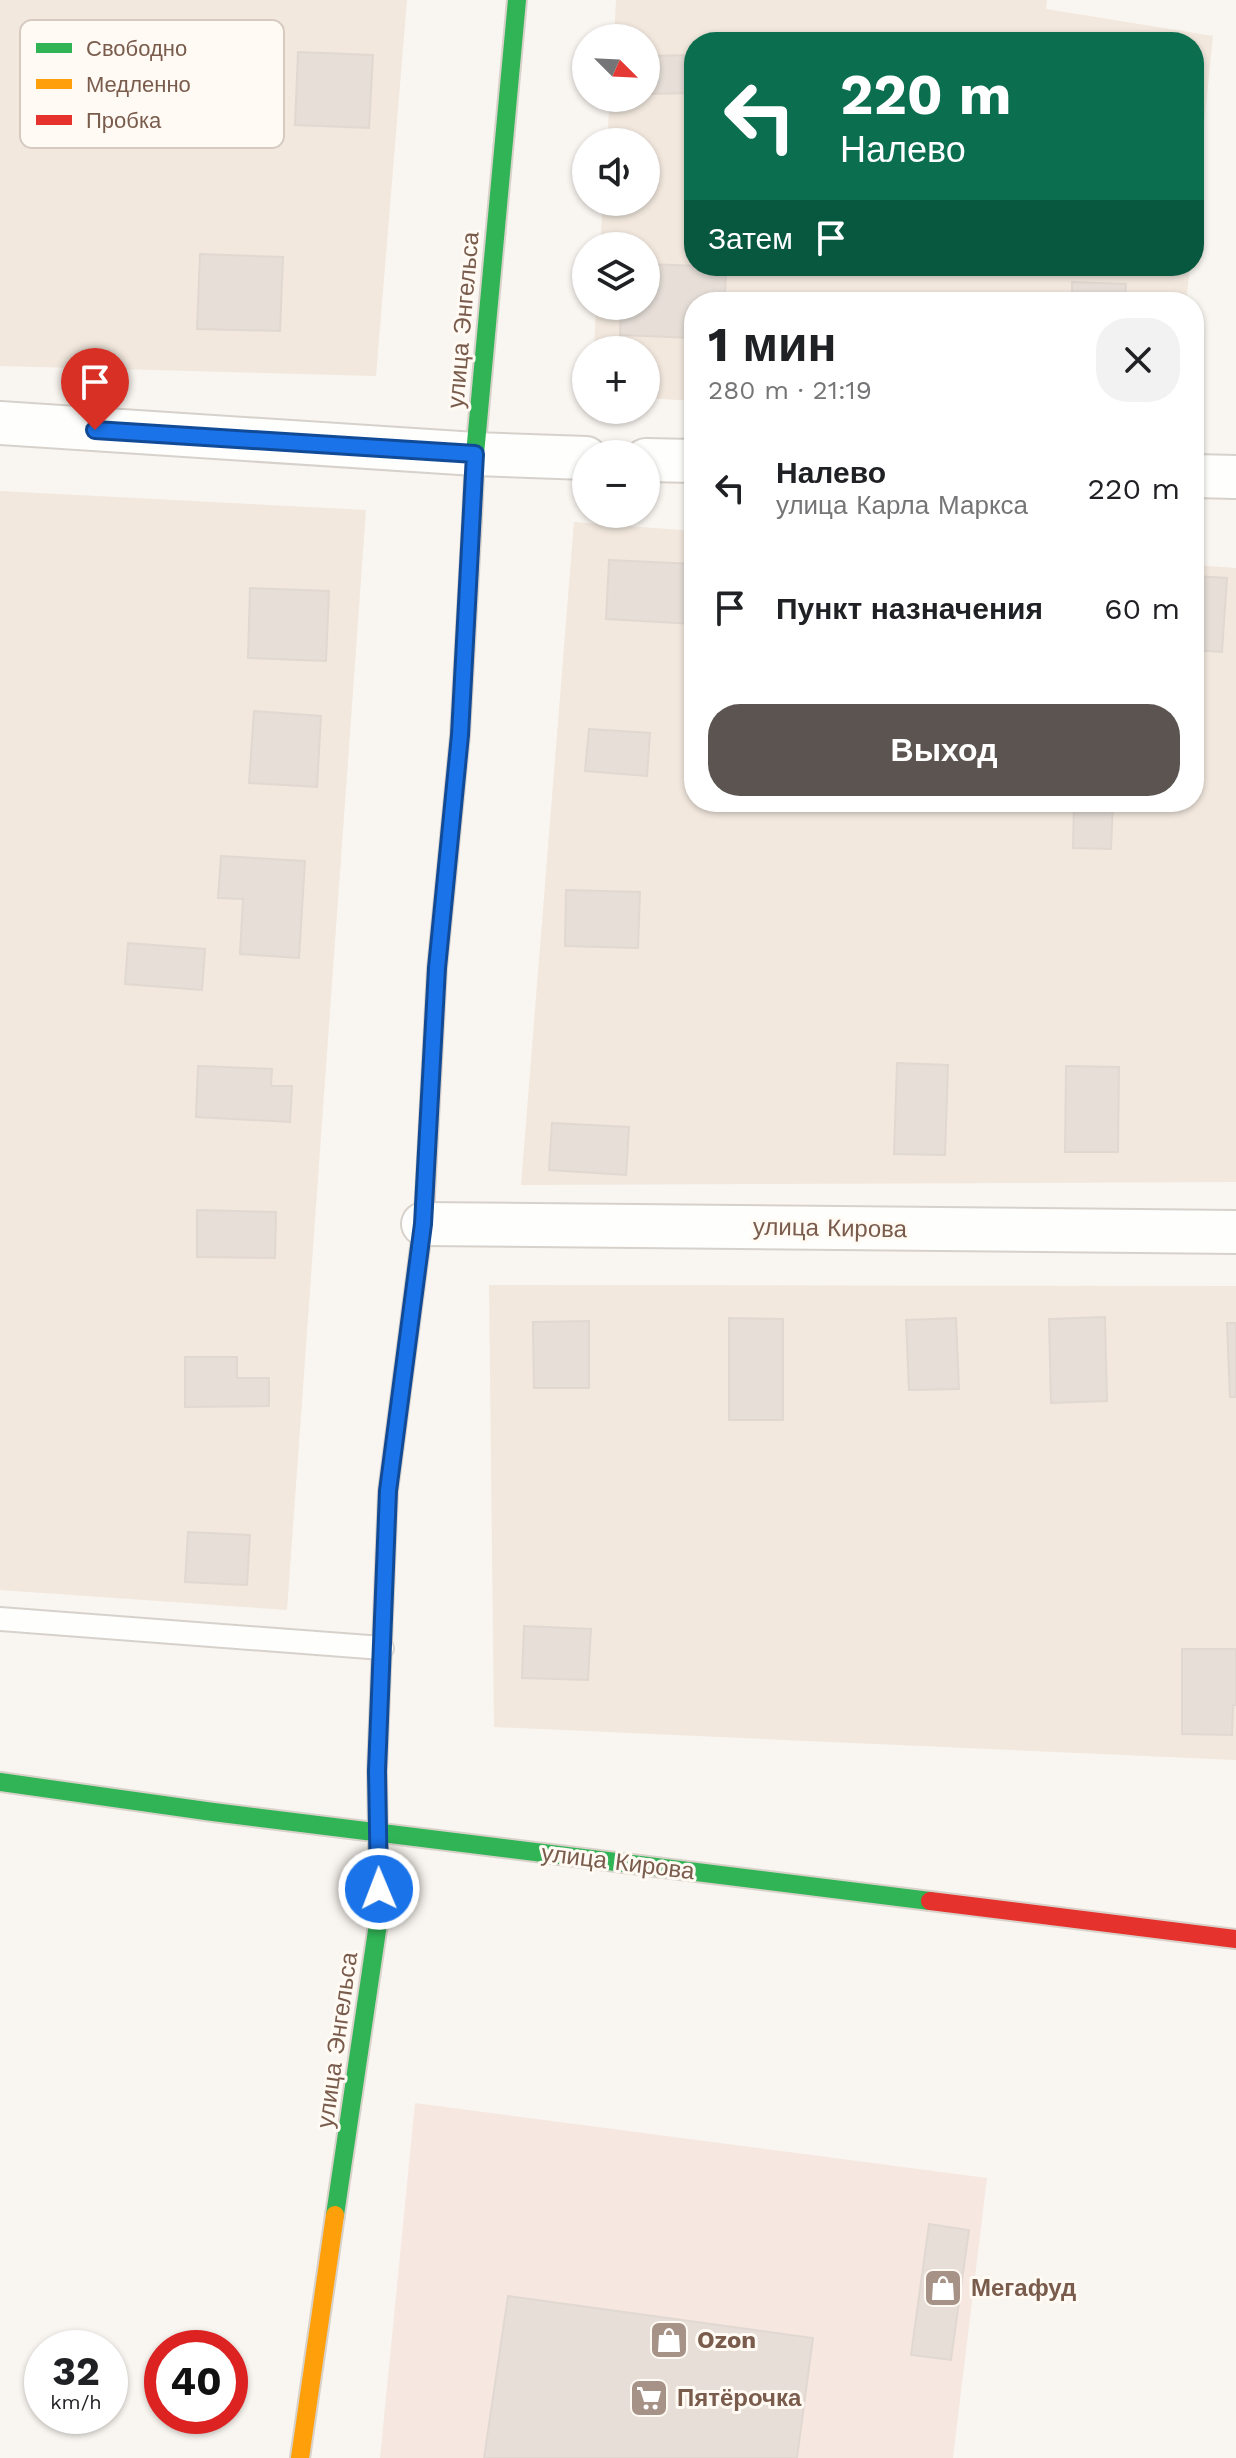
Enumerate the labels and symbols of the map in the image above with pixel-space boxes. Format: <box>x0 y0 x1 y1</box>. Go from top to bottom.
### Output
legend <box>20 20 284 148</box>
north arrow <box>572 24 660 112</box>
text: Свободно <box>86 36 187 61</box>
text: Медленно <box>86 72 191 97</box>
text: Пробка <box>86 108 162 133</box>
street label: улица Энгельса <box>441 230 485 410</box>
pin <box>61 348 129 430</box>
street label: улица Кирова <box>753 1213 908 1243</box>
street label: улица Кирова <box>540 1839 697 1885</box>
position arrow <box>337 1847 421 1931</box>
street label: улица Энгельса <box>311 1950 363 2130</box>
shop icon: Мегафуд <box>922 2267 964 2309</box>
place label: Мегафуд <box>971 2274 1076 2302</box>
shop icon: Ozon <box>648 2319 690 2361</box>
place label: Ozon <box>697 2326 756 2354</box>
speed limit sign: 40 <box>144 2330 248 2434</box>
supermarket icon: Пятёрочка <box>628 2377 670 2419</box>
place label: Пятёрочка <box>677 2384 802 2412</box>

